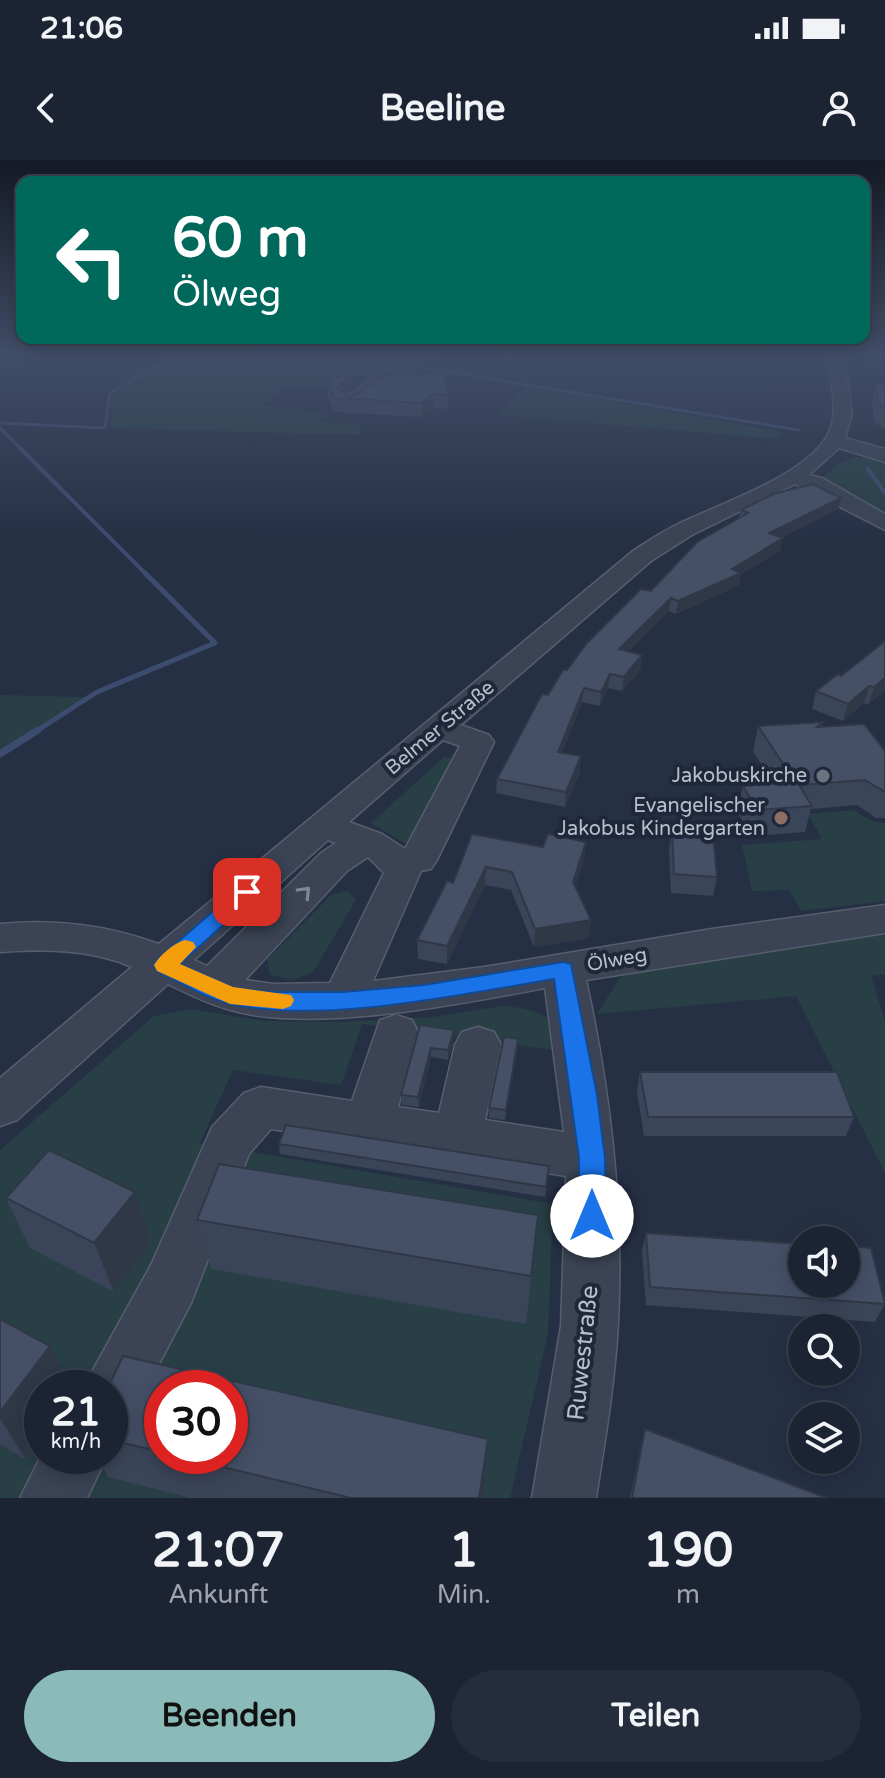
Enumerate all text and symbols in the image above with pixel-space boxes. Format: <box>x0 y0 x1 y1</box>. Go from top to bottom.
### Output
text: 21:06 <box>40 10 123 47</box>
icon: back <box>24 86 68 130</box>
icon: person <box>817 86 861 130</box>
text: Beeline <box>380 87 505 130</box>
text: 60 m <box>172 205 308 272</box>
icon: left <box>40 208 144 312</box>
text: Ölweg <box>172 273 281 316</box>
street label: Belmer Straße <box>381 676 499 780</box>
place label: Jakobuskirche <box>672 764 807 788</box>
marker: Jakobuskirche <box>814 767 832 785</box>
place label: Evangelischer Jakobus Kindergarten <box>558 794 765 841</box>
marker: Evangelischer Jakobus Kindergarten <box>772 809 790 827</box>
pin <box>213 858 281 926</box>
icon: arrive <box>225 870 269 914</box>
one-way arrow <box>296 887 311 901</box>
street label: Ölweg <box>585 942 649 977</box>
position arrow <box>550 1174 634 1258</box>
map controls <box>788 1226 860 1474</box>
button: sound <box>788 1226 860 1298</box>
street label: Ruwestraße <box>561 1284 605 1422</box>
button: search <box>788 1314 860 1386</box>
speed limit sign: 30 <box>144 1370 248 1474</box>
text: 21 <box>51 1388 101 1436</box>
button: layers <box>788 1402 860 1474</box>
text: km/h <box>51 1430 101 1454</box>
text: 21:07 <box>152 1522 285 1580</box>
text: 1 <box>449 1522 479 1580</box>
text: 190 <box>643 1522 733 1580</box>
text: Ankunft <box>168 1579 269 1610</box>
text: Min. <box>437 1579 491 1610</box>
text: m <box>676 1579 700 1610</box>
button: Beenden <box>24 1670 435 1762</box>
button: Teilen <box>451 1670 861 1762</box>

